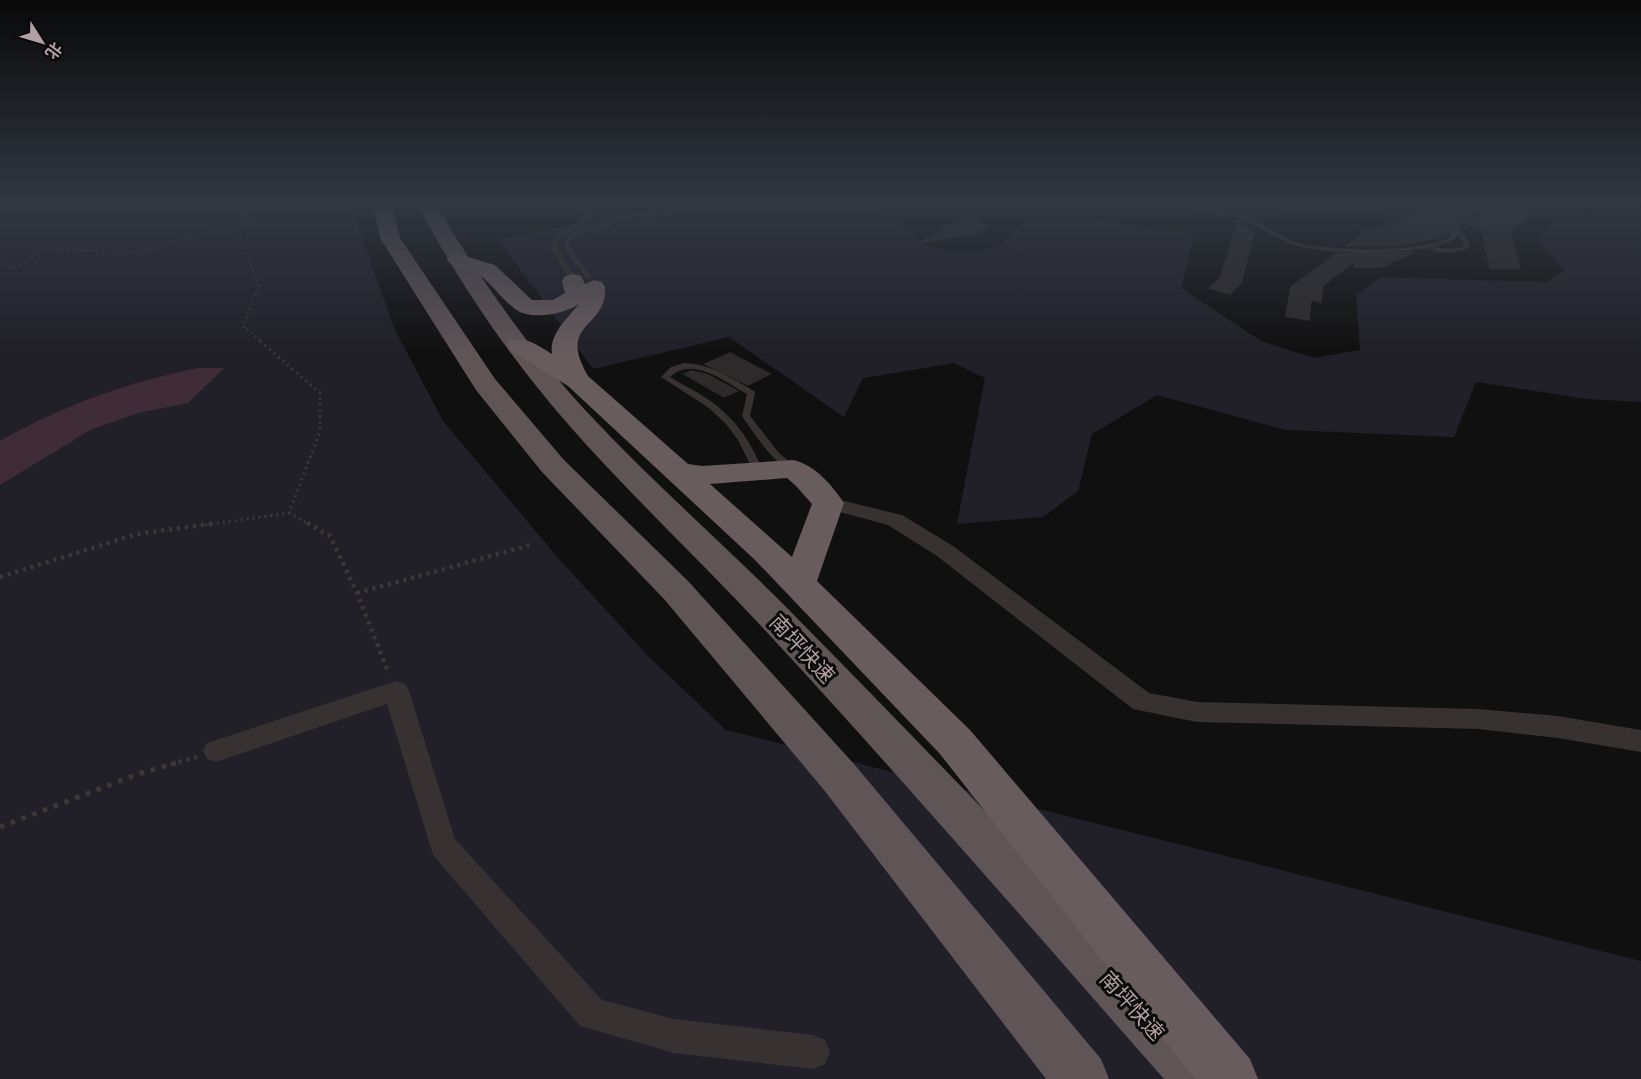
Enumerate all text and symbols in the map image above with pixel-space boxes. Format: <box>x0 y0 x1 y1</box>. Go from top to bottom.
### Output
north arrow <box>12 12 72 72</box>
text: 北 <box>42 39 67 63</box>
street label: 南坪快速 <box>765 609 841 687</box>
street label: 南坪快速 <box>1096 965 1170 1045</box>

